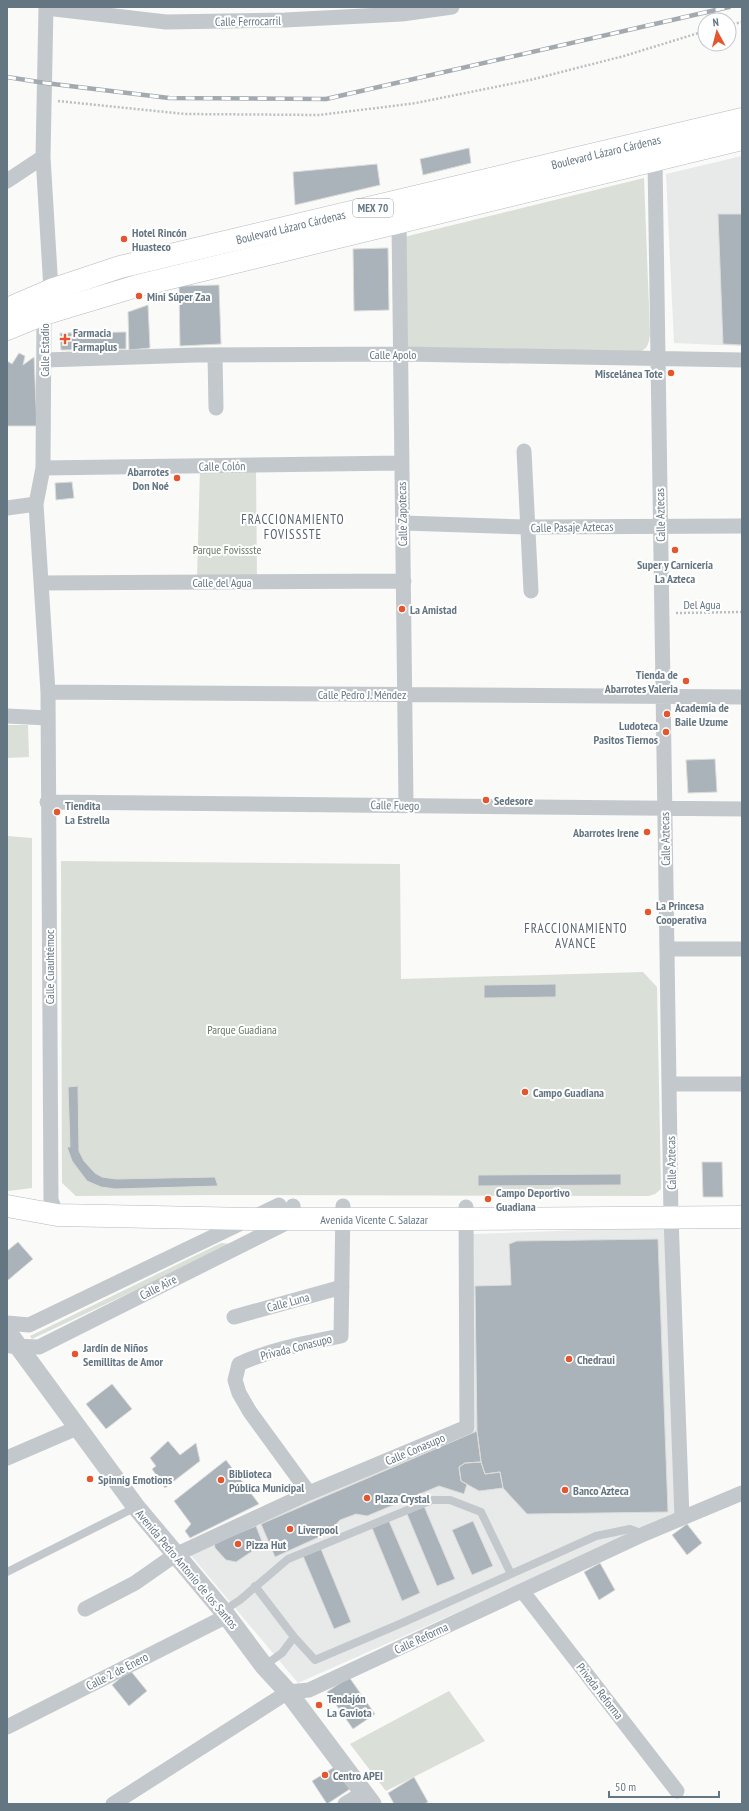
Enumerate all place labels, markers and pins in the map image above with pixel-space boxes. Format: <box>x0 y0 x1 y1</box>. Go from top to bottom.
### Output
place label: Hotel Rincón Huasteco <box>132 225 187 254</box>
marker: Hotel Rincón Huasteco <box>119 234 129 244</box>
place label: Mini Súper Zaa <box>147 289 210 304</box>
marker: Mini Súper Zaa <box>134 291 144 301</box>
place label: Farmacia Farmaplus <box>73 325 117 354</box>
marker: Farmacia Farmaplus <box>60 334 70 344</box>
place label: Miscelánea Tote <box>595 366 663 381</box>
marker: Miscelánea Tote <box>666 368 676 378</box>
place label: Abarrotes Don Noé <box>127 464 169 493</box>
marker: Abarrotes Don Noé <box>172 473 182 483</box>
marker: Super y Carnicería La Azteca <box>670 545 680 555</box>
place label: Super y Carnicería La Azteca <box>637 557 713 586</box>
place label: La Amistad <box>410 602 457 617</box>
marker: La Amistad <box>397 604 407 614</box>
place label: Tienda de Abarrotes Valeria <box>604 667 678 696</box>
marker: Tienda de Abarrotes Valeria <box>681 676 691 686</box>
place label: Academia de Baile Uzume <box>674 700 729 729</box>
marker: Academia de Baile Uzume <box>662 709 672 719</box>
place label: Ludoteca Pasitos Tiernos <box>594 718 658 747</box>
marker: Ludoteca Pasitos Tiernos <box>661 727 671 737</box>
place label: Sedesore <box>494 793 533 808</box>
marker: Sedesore <box>481 795 491 805</box>
place label: Tiendita La Estrella <box>65 798 110 827</box>
marker: Tiendita La Estrella <box>52 807 62 817</box>
place label: Abarrotes Irene <box>572 825 639 840</box>
marker: Abarrotes Irene <box>642 827 652 837</box>
place label: La Princesa Cooperativa <box>656 898 707 927</box>
marker: La Princesa Cooperativa <box>643 907 653 917</box>
place label: Campo Guadiana <box>533 1085 604 1100</box>
marker: Campo Guadiana <box>520 1087 530 1097</box>
place label: Campo Deportivo Guadiana <box>496 1185 570 1214</box>
marker: Campo Deportivo Guadiana <box>483 1194 493 1204</box>
place label: Jardín de Niños Semillitas de Amor <box>82 1340 164 1369</box>
marker: Jardín de Niños Semillitas de Amor <box>70 1349 80 1359</box>
place label: Chedraui <box>577 1352 615 1367</box>
marker: Chedraui <box>564 1354 574 1364</box>
place label: Biblioteca Pública Municipal <box>229 1466 304 1495</box>
place label: Spinnig Emotions <box>98 1472 172 1487</box>
marker: Spinnig Emotions <box>85 1474 95 1484</box>
marker: Biblioteca Pública Municipal <box>216 1475 226 1485</box>
place label: Banco Azteca <box>573 1483 629 1498</box>
marker: Banco Azteca <box>560 1485 570 1495</box>
place label: Plaza Crystal <box>375 1491 430 1506</box>
marker: Plaza Crystal <box>362 1493 372 1503</box>
place label: Liverpool <box>298 1522 338 1537</box>
marker: Liverpool <box>285 1524 295 1534</box>
place label: Pizza Hut <box>246 1537 287 1552</box>
marker: Pizza Hut <box>233 1539 243 1549</box>
place label: Tendajón La Gaviota <box>327 1691 372 1720</box>
marker: Tendajón La Gaviota <box>314 1700 324 1710</box>
place label: Centro APEI <box>333 1768 383 1783</box>
marker: Centro APEI <box>320 1770 330 1780</box>

